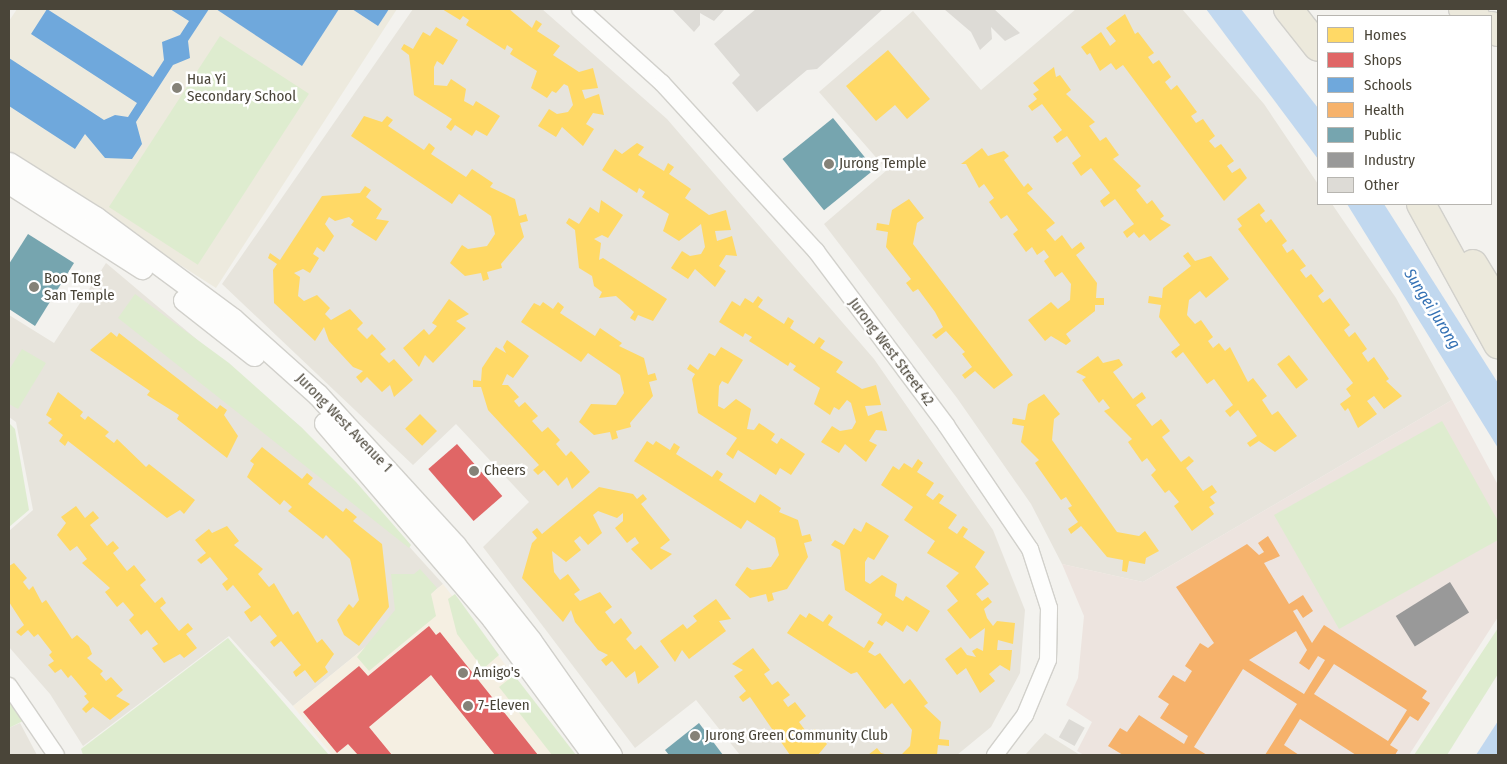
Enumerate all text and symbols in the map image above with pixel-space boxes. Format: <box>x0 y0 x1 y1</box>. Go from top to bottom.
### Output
legend <box>1317 15 1492 205</box>
text: Homes <box>1364 26 1406 44</box>
text: Shops <box>1364 51 1402 69</box>
place label: Hua Yi Secondary School <box>187 70 296 105</box>
text: Schools <box>1364 76 1412 94</box>
marker: Hua Yi Secondary School <box>171 82 183 94</box>
text: Health <box>1364 101 1404 119</box>
text: Public <box>1364 126 1401 144</box>
text: Industry <box>1364 151 1415 169</box>
place label: Jurong Temple <box>839 155 926 173</box>
marker: Jurong Temple <box>823 158 835 170</box>
text: Other <box>1364 176 1399 194</box>
water label: Sungei Jurong <box>1400 265 1464 353</box>
place label: Boo Tong San Temple <box>44 269 115 304</box>
marker: Boo Tong San Temple <box>28 281 40 293</box>
street label: Jurong West Street 42 <box>845 294 937 410</box>
street label: Jurong West Avenue 1 <box>292 370 396 476</box>
place label: Cheers <box>484 462 526 480</box>
marker: Cheers <box>468 465 480 477</box>
place label: Amigo's <box>473 664 520 682</box>
marker: Amigo's <box>457 667 469 679</box>
place label: 7-Eleven <box>478 697 530 715</box>
marker: 7-Eleven <box>462 700 474 712</box>
place label: Jurong Green Community Club <box>705 727 888 745</box>
marker: Jurong Green Community Club <box>689 730 701 742</box>

